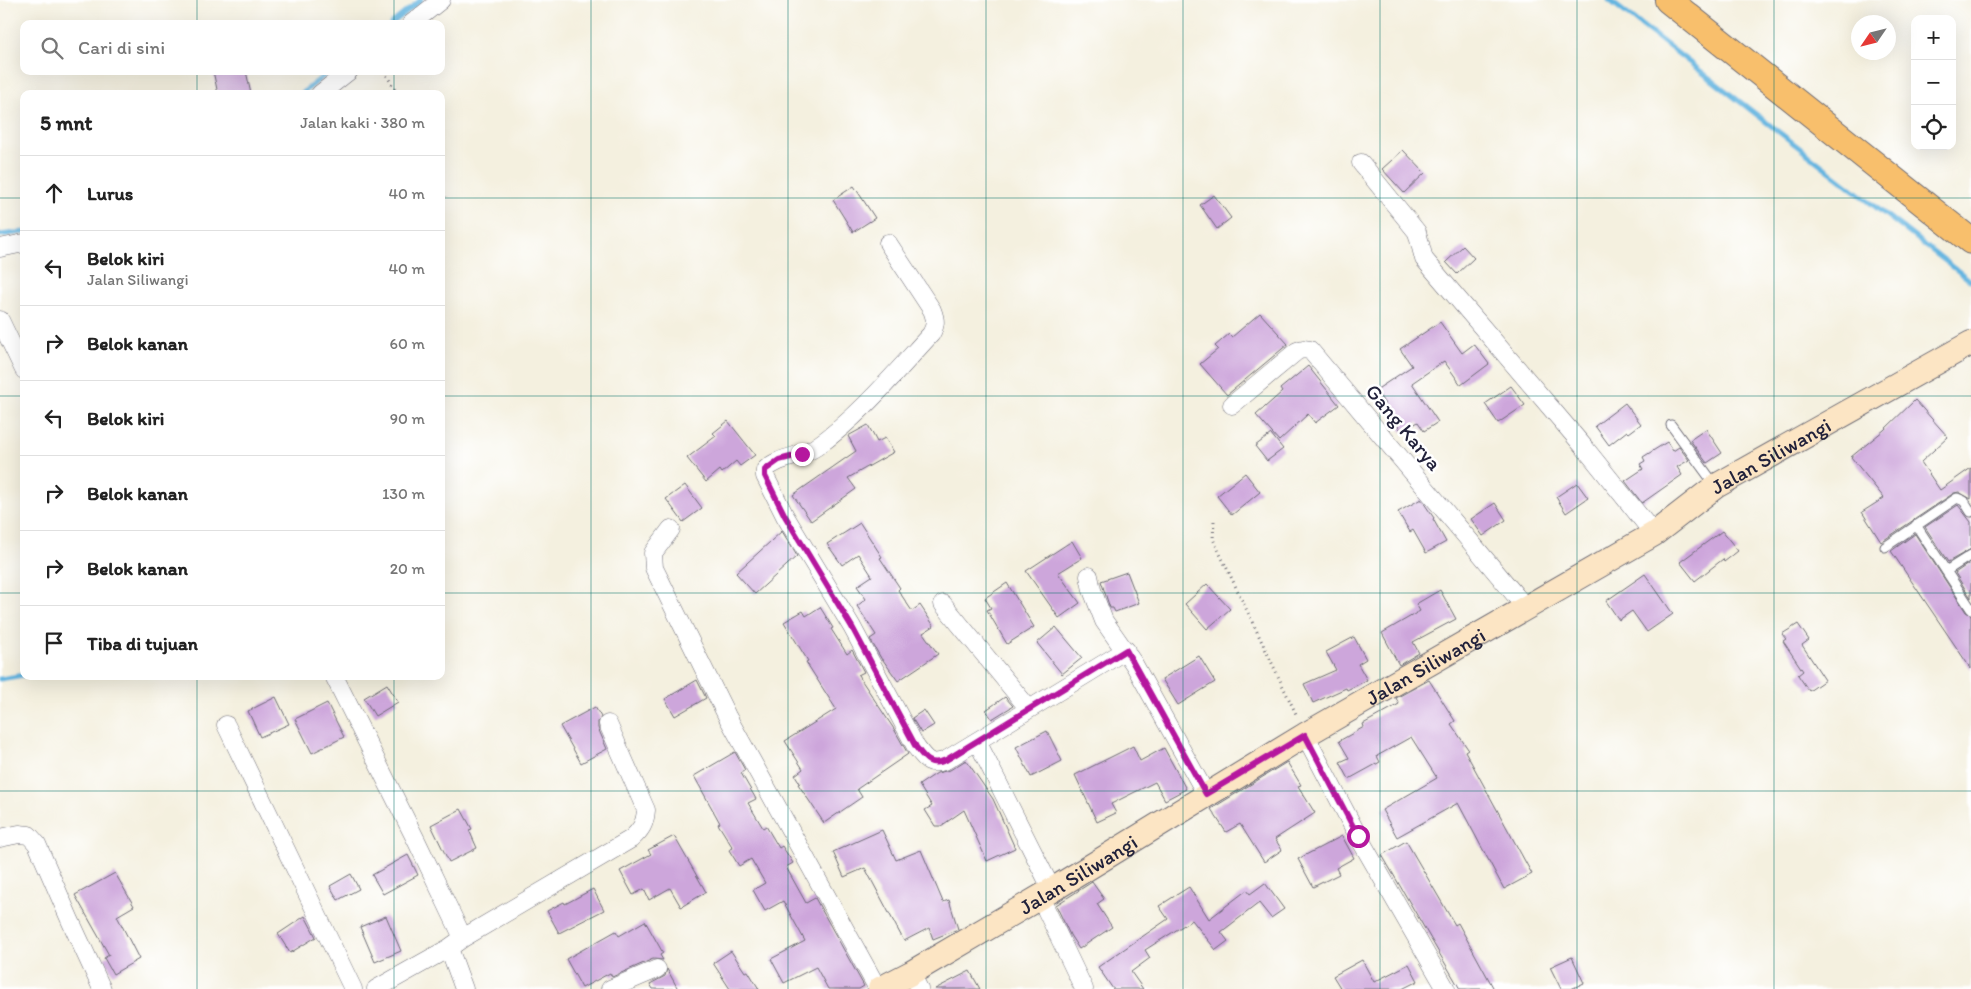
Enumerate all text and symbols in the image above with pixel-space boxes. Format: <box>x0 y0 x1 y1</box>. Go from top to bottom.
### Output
north arrow <box>1851 15 1896 60</box>
map controls <box>1911 15 1956 150</box>
button: + <box>1911 15 1956 60</box>
search box <box>20 20 445 75</box>
icon: search <box>38 34 66 62</box>
text: Cari di sini <box>78 36 165 59</box>
button: − <box>1911 60 1956 105</box>
button: locate <box>1911 105 1956 150</box>
text: 5 mnt <box>40 110 93 135</box>
text: Jalan kaki · 380 m <box>300 113 425 132</box>
icon: ahead <box>40 179 68 207</box>
text: Lurus <box>87 182 133 205</box>
text: 40 m <box>388 184 425 203</box>
text: Belok kiri <box>87 247 164 270</box>
icon: left <box>40 254 68 282</box>
text: 40 m <box>388 259 425 278</box>
text: Jalan Siliwangi <box>87 270 189 289</box>
icon: right <box>40 329 68 357</box>
text: Belok kanan <box>87 332 188 355</box>
text: 60 m <box>390 334 425 353</box>
street label: Gang Karya <box>1361 379 1447 475</box>
icon: left <box>40 404 68 432</box>
text: Belok kiri <box>87 407 164 430</box>
text: 90 m <box>390 409 425 428</box>
street label: Jalan Siliwangi <box>1706 412 1835 499</box>
route end <box>791 443 814 466</box>
icon: right <box>40 479 68 507</box>
text: Belok kanan <box>87 482 188 505</box>
text: 130 m <box>382 484 425 503</box>
icon: right <box>40 554 68 582</box>
text: Belok kanan <box>87 557 188 580</box>
text: 20 m <box>390 559 425 578</box>
street label: Jalan Siliwangi <box>1361 622 1489 710</box>
icon: arrive <box>40 629 68 657</box>
text: Tiba di tujuan <box>87 632 198 655</box>
route start <box>1347 825 1370 848</box>
street label: Jalan Siliwangi <box>1014 829 1141 919</box>

